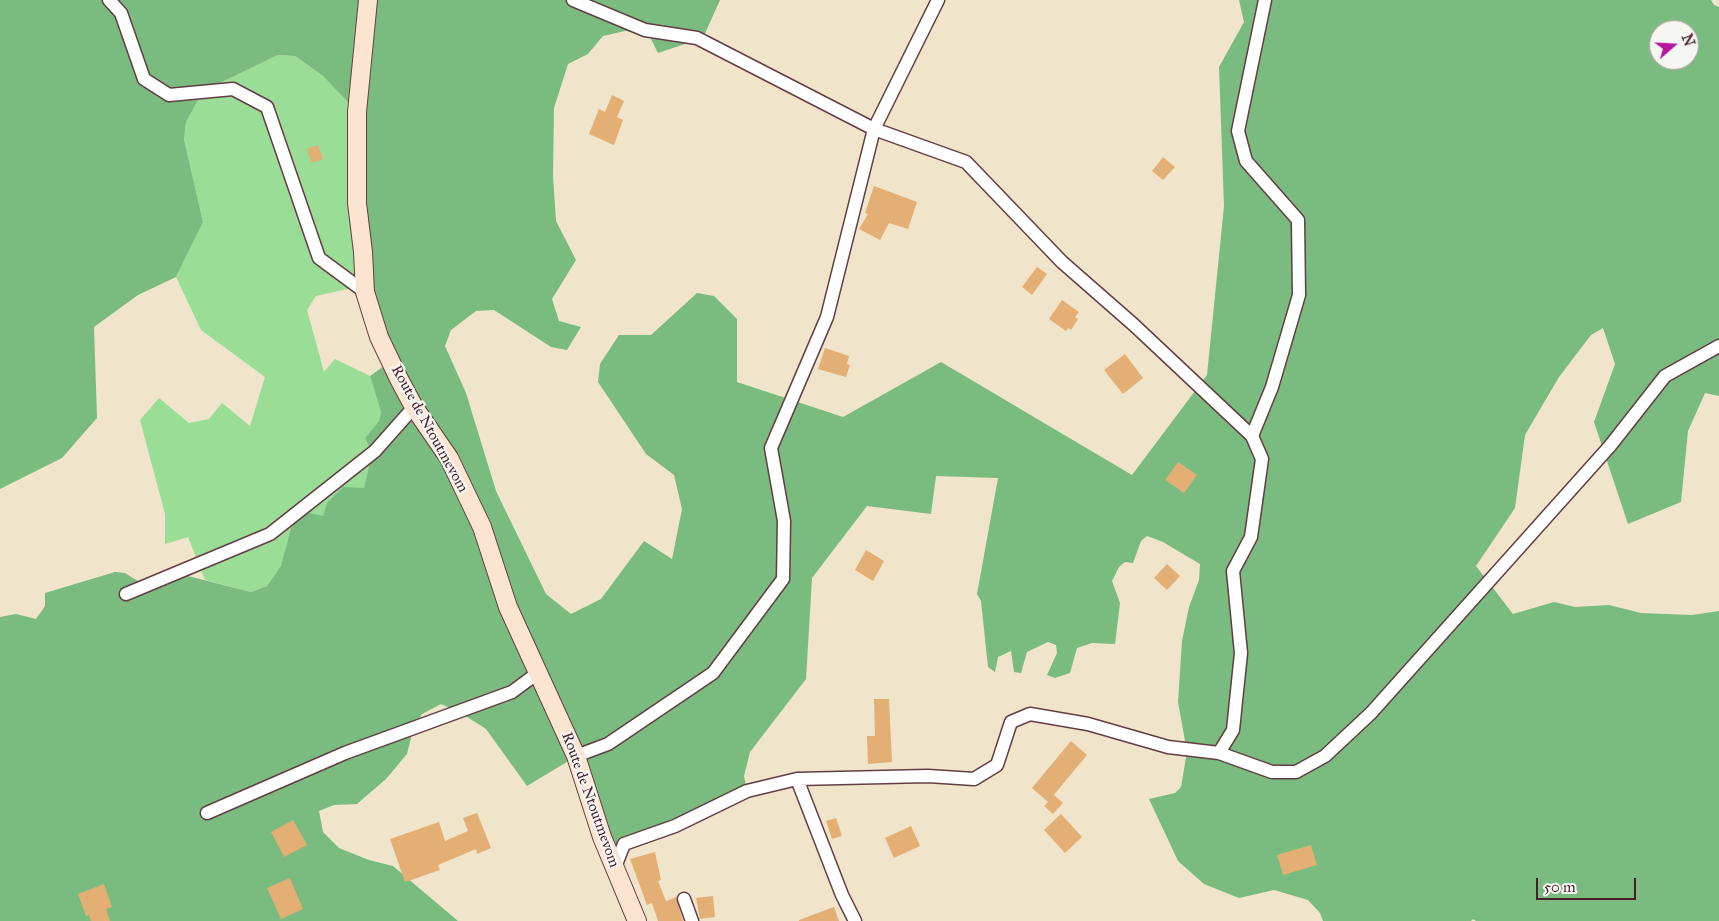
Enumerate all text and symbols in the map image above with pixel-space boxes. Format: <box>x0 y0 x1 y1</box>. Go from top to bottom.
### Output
north arrow <box>1649 20 1699 70</box>
text: N <box>1678 32 1698 49</box>
street label: Route de Ntoutmevom <box>387 362 471 496</box>
street label: Route de Ntoutmevom <box>557 730 623 870</box>
scale bar <box>1539 868 1639 900</box>
text: 50 m <box>1544 878 1576 896</box>

